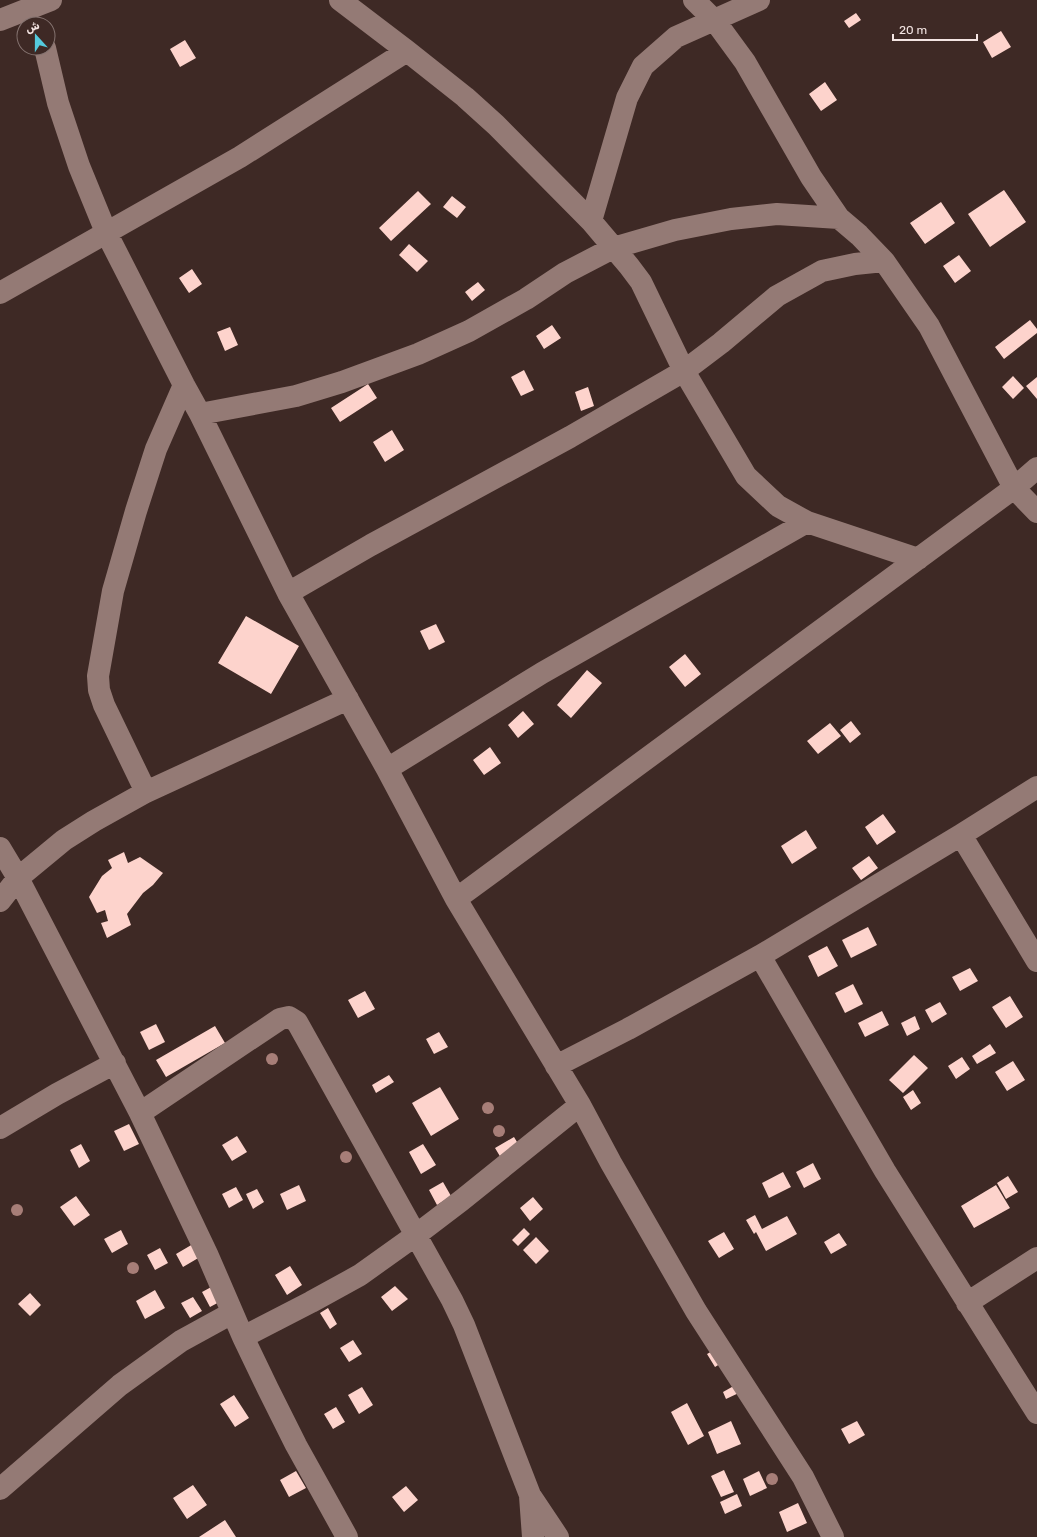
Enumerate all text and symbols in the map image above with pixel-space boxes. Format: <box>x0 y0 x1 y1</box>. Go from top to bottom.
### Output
north arrow <box>16 16 56 56</box>
scale bar <box>893 16 977 42</box>
text: ش <box>24 19 41 36</box>
text: 20 m <box>899 23 927 37</box>

